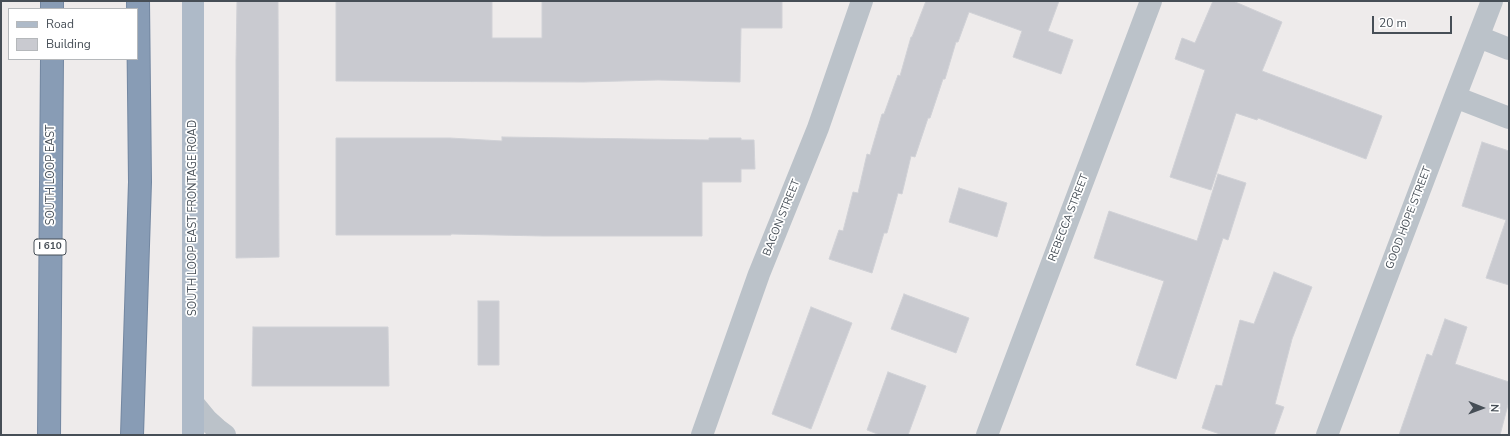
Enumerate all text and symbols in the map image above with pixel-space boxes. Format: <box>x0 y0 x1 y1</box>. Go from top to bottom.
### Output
legend <box>8 8 138 60</box>
scale bar <box>1374 8 1454 34</box>
text: 20 m <box>1379 15 1407 31</box>
text: Road <box>46 16 74 32</box>
text: Building <box>46 36 91 52</box>
street label: SOUTH LOOP EAST FRONTAGE ROAD <box>186 120 200 316</box>
street label: SOUTH LOOP EAST <box>44 125 58 225</box>
street label: GOOD HOPE STREET <box>1383 165 1435 271</box>
street label: REBECCA STREET <box>1046 172 1092 264</box>
street label: BACON STREET <box>761 178 803 258</box>
road number: I 610 <box>34 239 66 255</box>
north arrow <box>1462 388 1502 428</box>
text: N <box>1487 404 1502 412</box>

